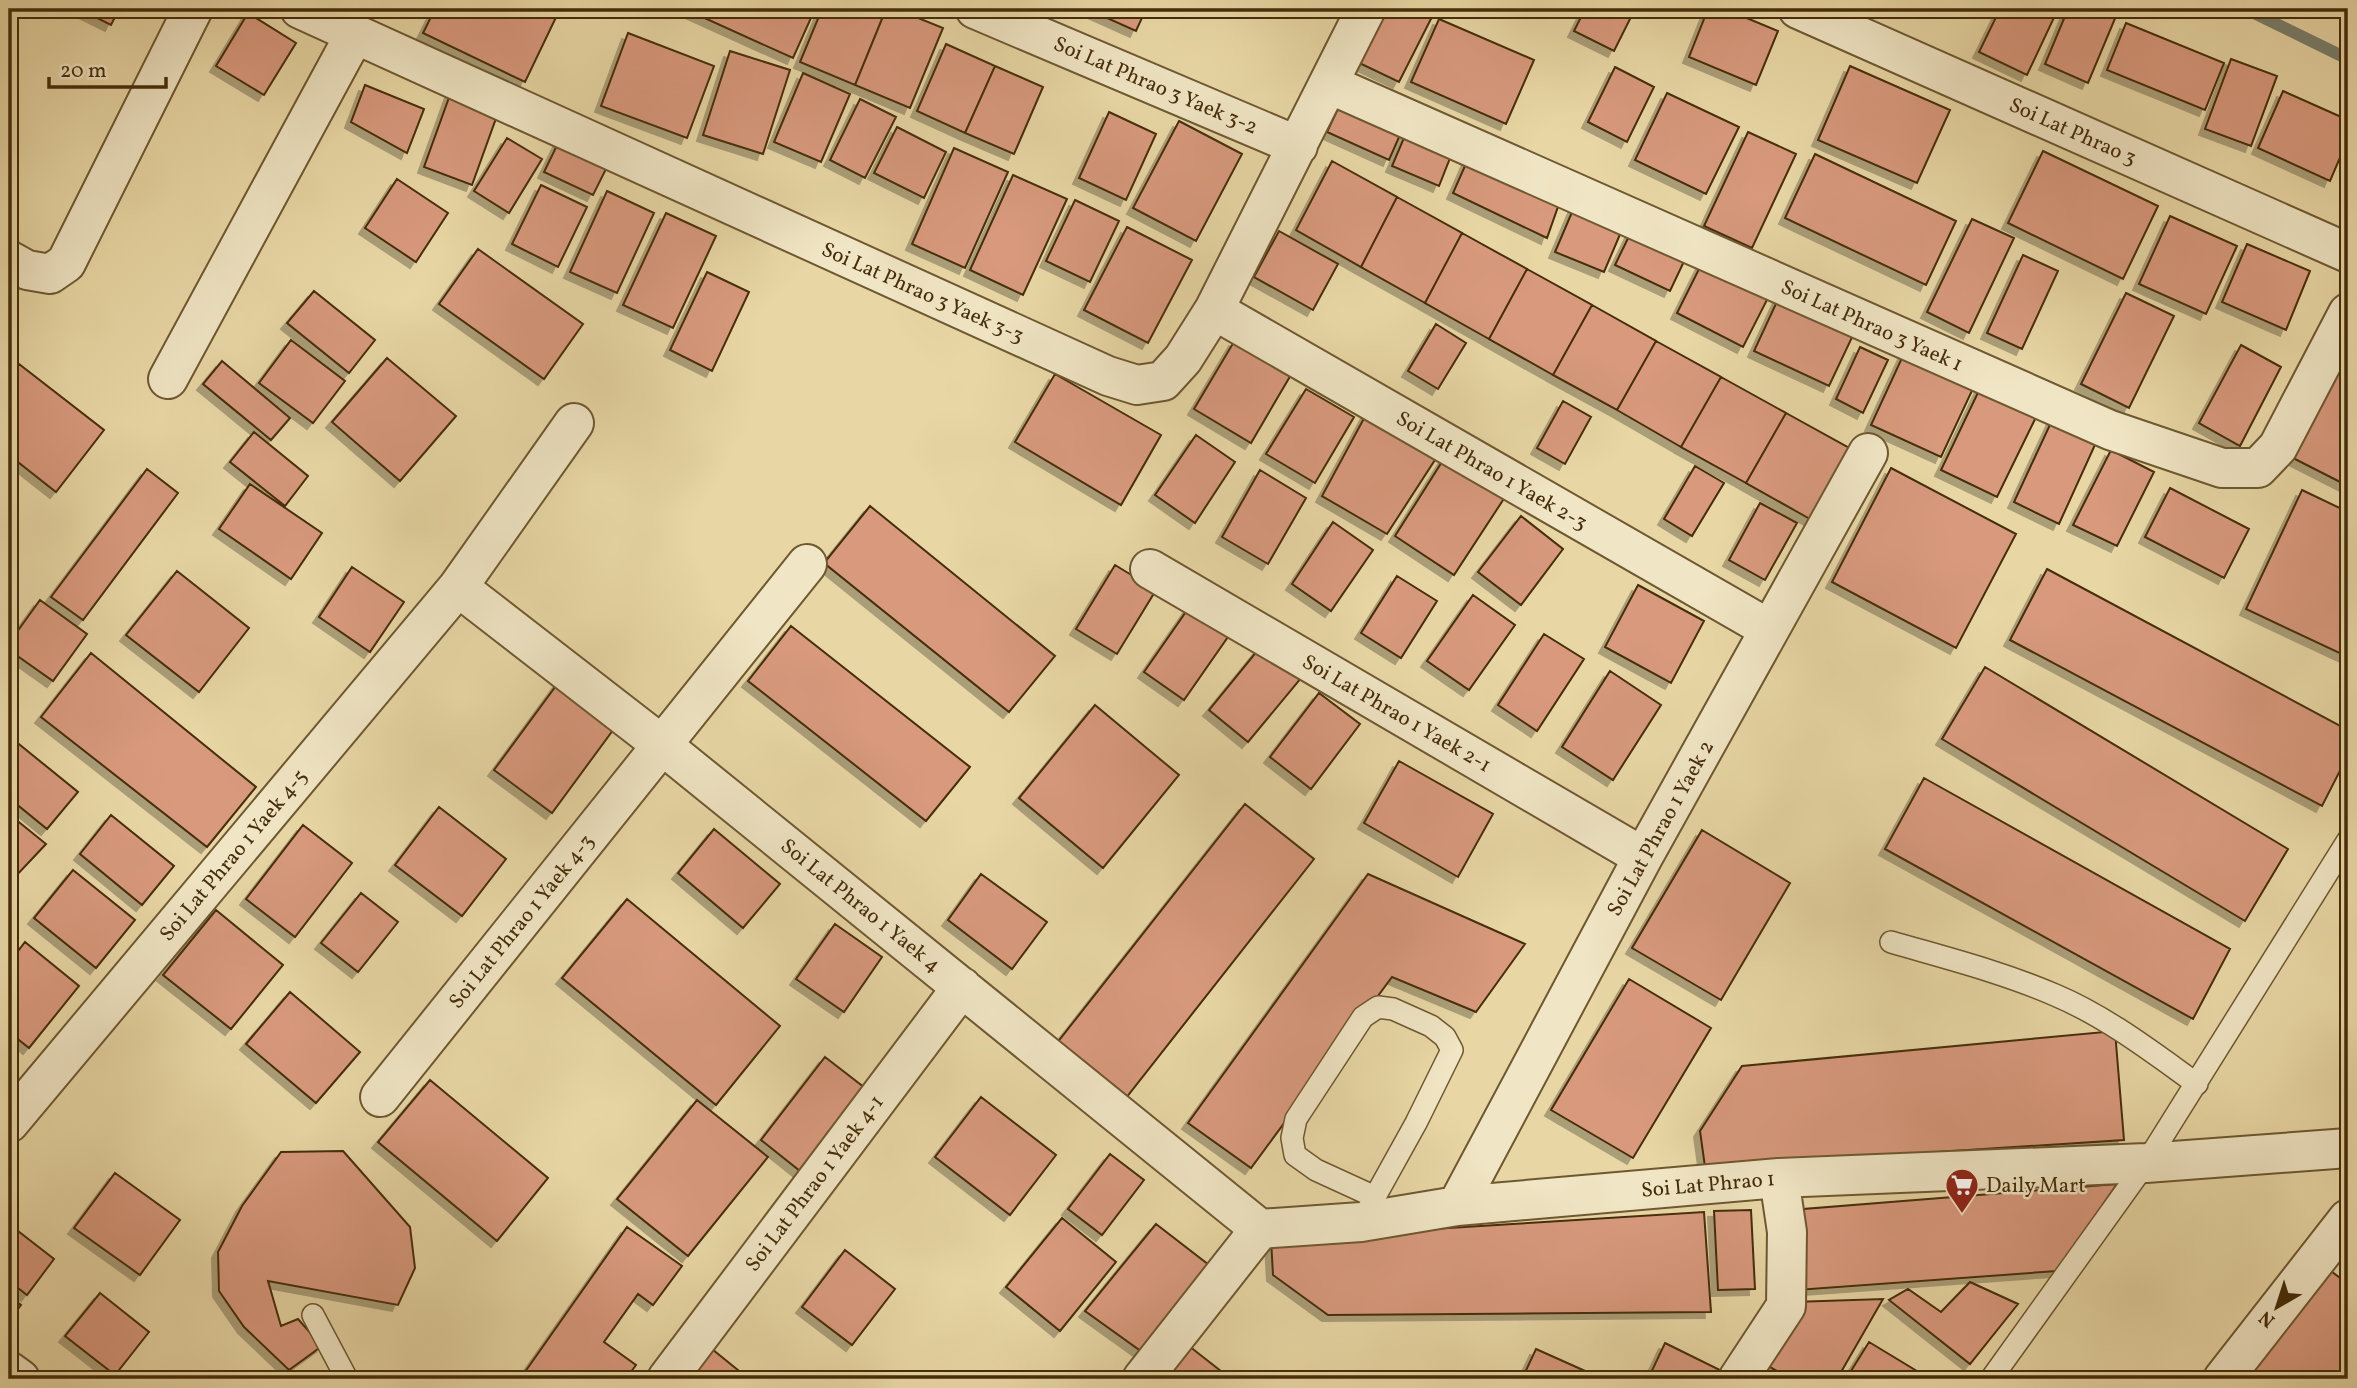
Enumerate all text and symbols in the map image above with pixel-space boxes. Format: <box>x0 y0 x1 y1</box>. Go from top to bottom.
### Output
street label: Soi Lat Phrao 3 Yaek 3-2 <box>1049 30 1262 143</box>
scale bar <box>49 46 166 90</box>
text: 20 m <box>60 57 106 86</box>
street label: Soi Lat Phrao 3 <box>2004 91 2141 173</box>
street label: Soi Lat Phrao 3 Yaek 3-3 <box>817 236 1028 351</box>
street label: Soi Lat Phrao 3 Yaek 1 <box>1776 273 1967 380</box>
street label: Soi Lat Phrao 1 Yaek 2-3 <box>1390 405 1592 538</box>
street label: Soi Lat Phrao 1 Yaek 2-1 <box>1296 648 1496 780</box>
street label: Soi Lat Phrao 1 Yaek 2 <box>1601 736 1722 922</box>
street label: Soi Lat Phrao 1 Yaek 4-5 <box>154 764 315 948</box>
street label: Soi Lat Phrao 1 Yaek 4-3 <box>443 828 602 1015</box>
street label: Soi Lat Phrao 1 Yaek 4 <box>774 833 946 980</box>
street label: Soi Lat Phrao 1 Yaek 4-1 <box>739 1090 891 1278</box>
street label: Soi Lat Phrao 1 <box>1640 1165 1776 1206</box>
supermarket icon: Daily Mart <box>1943 1166 1981 1215</box>
place label: Daily Mart <box>1986 1172 2086 1201</box>
north arrow <box>2242 1272 2312 1342</box>
text: N <box>2254 1304 2281 1333</box>

